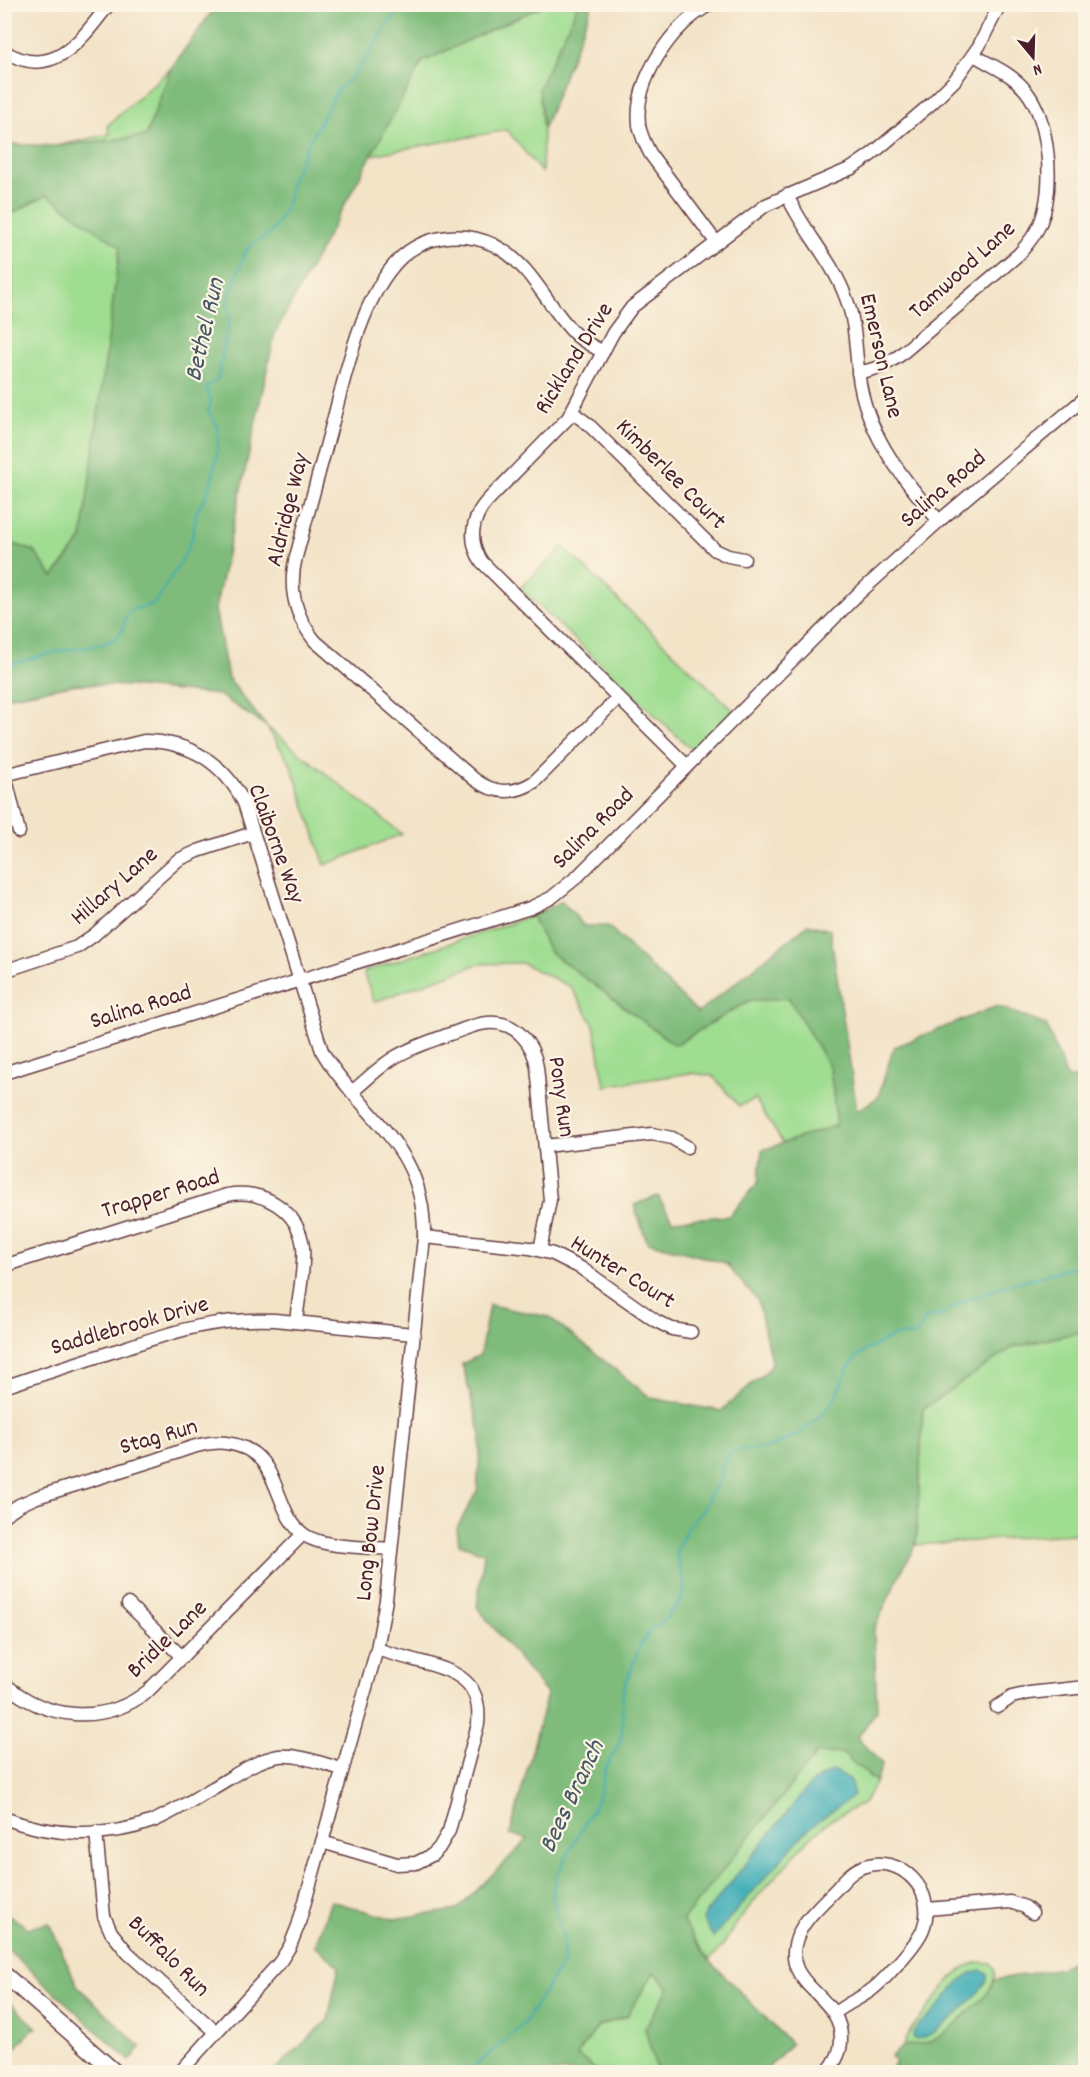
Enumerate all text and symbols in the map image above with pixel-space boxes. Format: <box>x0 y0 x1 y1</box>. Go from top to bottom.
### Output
north arrow <box>1003 27 1063 87</box>
text: N <box>1029 57 1045 81</box>
street label: Tamwood Lane <box>902 214 1024 328</box>
water label: Bethel Run <box>176 274 236 385</box>
street label: Emerson Lane <box>849 290 911 422</box>
street label: Rickland Drive <box>527 296 623 422</box>
street label: Kimberlee Court <box>607 412 733 538</box>
street label: Salina Road <box>893 443 995 537</box>
street label: Aldridge Way <box>258 448 320 570</box>
street label: Claiborne Way <box>238 779 313 910</box>
street label: Salina Road <box>545 780 643 878</box>
street label: Hillary Lane <box>64 839 166 935</box>
street label: Salina Road <box>86 976 196 1040</box>
street label: Pony Run <box>538 1055 582 1139</box>
street label: Trapper Road <box>98 1161 224 1229</box>
street label: Hunter Court <box>563 1227 681 1319</box>
street label: Saddlebrook Drive <box>47 1288 213 1366</box>
street label: Stag Run <box>116 1411 202 1465</box>
street label: Long Bow Drive <box>348 1463 396 1603</box>
street label: Bridle Lane <box>120 1593 216 1687</box>
water label: Bees Branch <box>531 1734 616 1859</box>
street label: Buffalo Run <box>119 1908 217 2006</box>

